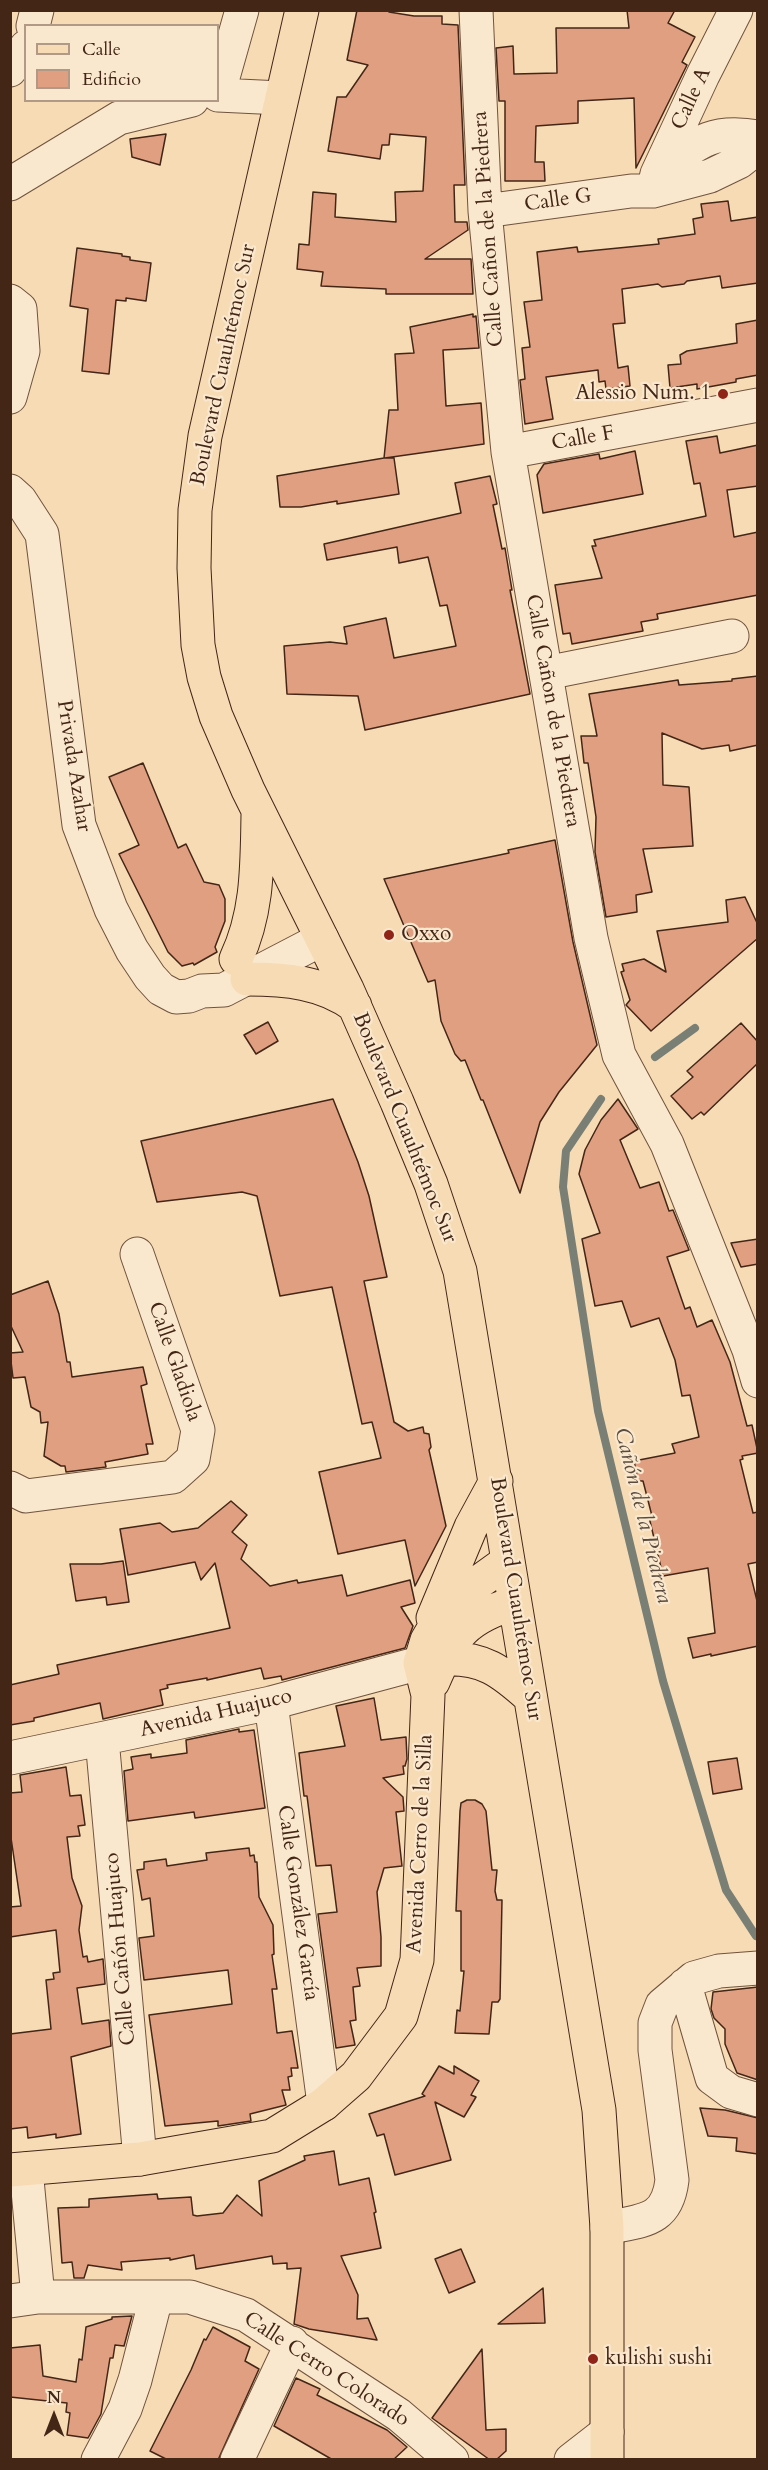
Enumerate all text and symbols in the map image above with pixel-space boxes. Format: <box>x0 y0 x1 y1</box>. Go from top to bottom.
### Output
legend <box>24 24 219 102</box>
text: Calle <box>82 37 121 62</box>
street label: Calle A <box>667 64 717 134</box>
text: Edificio <box>82 67 141 92</box>
street label: Calle Cañon de la Piedrera <box>468 110 510 348</box>
street label: Calle G <box>523 184 593 218</box>
street label: Boulevard Cuauhtémoc Sur <box>186 242 262 488</box>
place label: Alessio Num. 1 <box>575 381 711 407</box>
marker: Alessio Num. 1 <box>716 387 730 401</box>
street label: Calle F <box>550 421 616 457</box>
street label: Calle Cañon de la Piedrera <box>519 592 585 830</box>
street label: Privada Azahar <box>50 698 96 834</box>
place label: Oxxo <box>401 922 451 948</box>
marker: Oxxo <box>382 928 396 942</box>
street label: Boulevard Cuauhtémoc Sur <box>346 1009 462 1247</box>
street label: Calle Gladiola <box>142 1299 206 1425</box>
water label: Cañón de la Piedrera <box>607 1425 677 1607</box>
street label: Boulevard Cuauhtémoc Sur <box>483 1475 547 1723</box>
street label: Avenida Huajuco <box>137 1684 295 1744</box>
street label: Avenida Cerro de la Silla <box>403 1734 439 1954</box>
street label: Calle González García <box>271 1804 323 2002</box>
street label: Calle Cañón Huajuco <box>100 1852 142 2046</box>
street label: Calle Cerro Colorado <box>239 2307 413 2433</box>
place label: kulishi sushi <box>605 2346 712 2372</box>
marker: kulishi sushi <box>586 2352 600 2366</box>
north arrow <box>24 2386 84 2446</box>
text: N <box>47 2387 61 2409</box>

